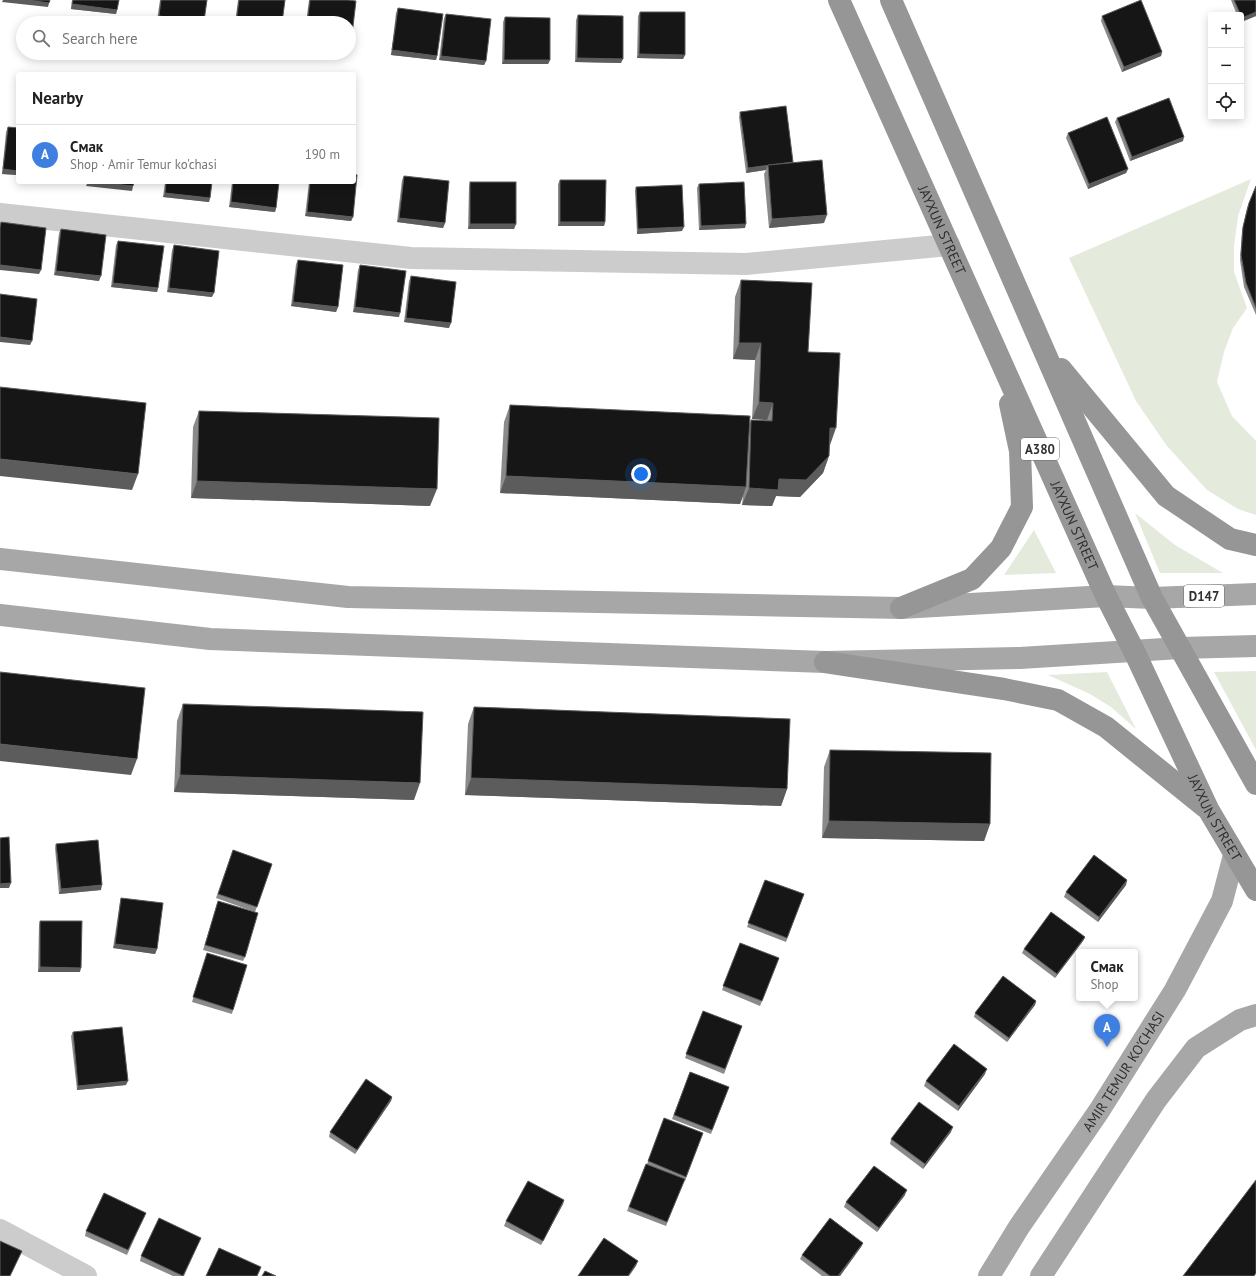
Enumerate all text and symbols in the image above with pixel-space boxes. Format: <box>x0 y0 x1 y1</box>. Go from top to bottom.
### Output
map controls <box>1208 12 1244 120</box>
button: + <box>1208 12 1244 48</box>
search box <box>16 16 356 60</box>
icon: search <box>30 27 52 49</box>
text: Search here <box>62 29 138 48</box>
button: − <box>1208 48 1244 84</box>
button: locate <box>1208 84 1244 120</box>
text: Nearby <box>32 87 83 109</box>
text: Смак <box>70 137 103 156</box>
text: A <box>41 146 49 163</box>
text: 190 m <box>305 146 340 163</box>
text: Shop · Amir Temur ko'chasi <box>70 156 217 173</box>
street label: JAYXUN STREET <box>914 182 970 278</box>
road number: A380 <box>1021 438 1059 460</box>
your location <box>631 464 651 484</box>
street label: JAYXUN STREET <box>1046 477 1102 573</box>
road number: D147 <box>1184 585 1224 607</box>
street label: JAYXUN STREET <box>1184 770 1246 864</box>
popup <box>1076 949 1138 1001</box>
text: Смак <box>1090 957 1124 976</box>
text: Shop <box>1090 976 1118 993</box>
street label: AMIR TEMUR KO'CHASI <box>1078 1008 1168 1134</box>
pin: A <box>1094 1014 1120 1047</box>

